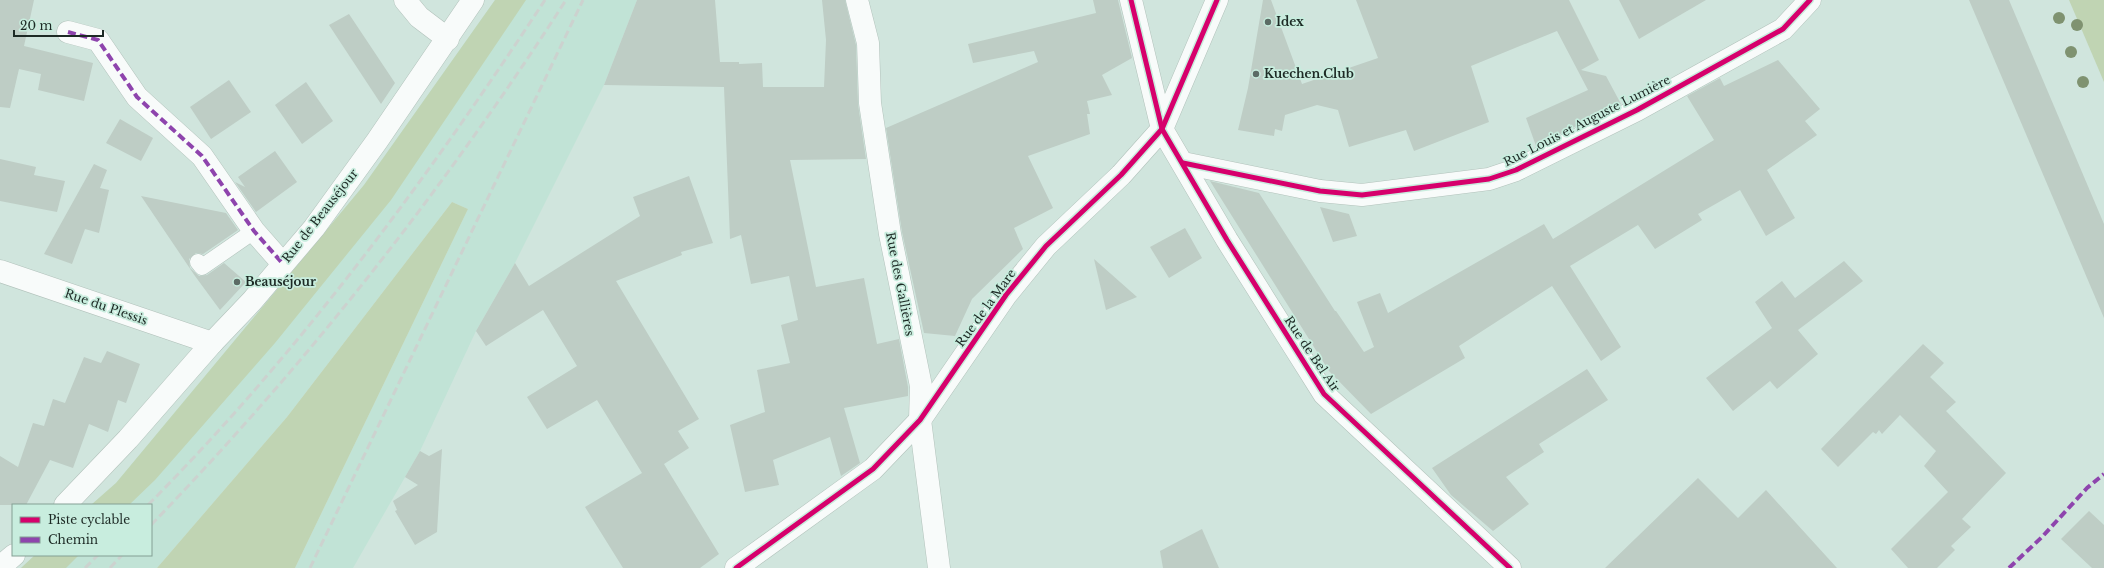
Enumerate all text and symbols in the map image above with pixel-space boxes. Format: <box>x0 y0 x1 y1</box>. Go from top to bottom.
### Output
scale bar <box>14 12 103 38</box>
place label: Idex <box>1276 14 1304 29</box>
marker: Idex <box>1263 17 1273 27</box>
text: 20 m <box>20 18 52 33</box>
place label: Kuechen.Club <box>1264 66 1354 81</box>
marker: Kuechen.Club <box>1251 69 1261 79</box>
street label: Rue Louis et Auguste Lumière <box>1501 72 1673 169</box>
street label: Rue de Beauséjour <box>278 166 361 265</box>
street label: Rue des Gallières <box>883 231 918 337</box>
street label: Rue de la Mare <box>952 266 1019 349</box>
place label: Beauséjour <box>245 274 316 289</box>
marker: Beauséjour <box>232 277 242 287</box>
street label: Rue du Plessis <box>63 285 150 328</box>
street label: Rue de Bel Air <box>1282 313 1343 395</box>
legend <box>12 504 152 556</box>
text: Piste cyclable <box>48 512 130 527</box>
text: Chemin <box>48 532 98 547</box>

